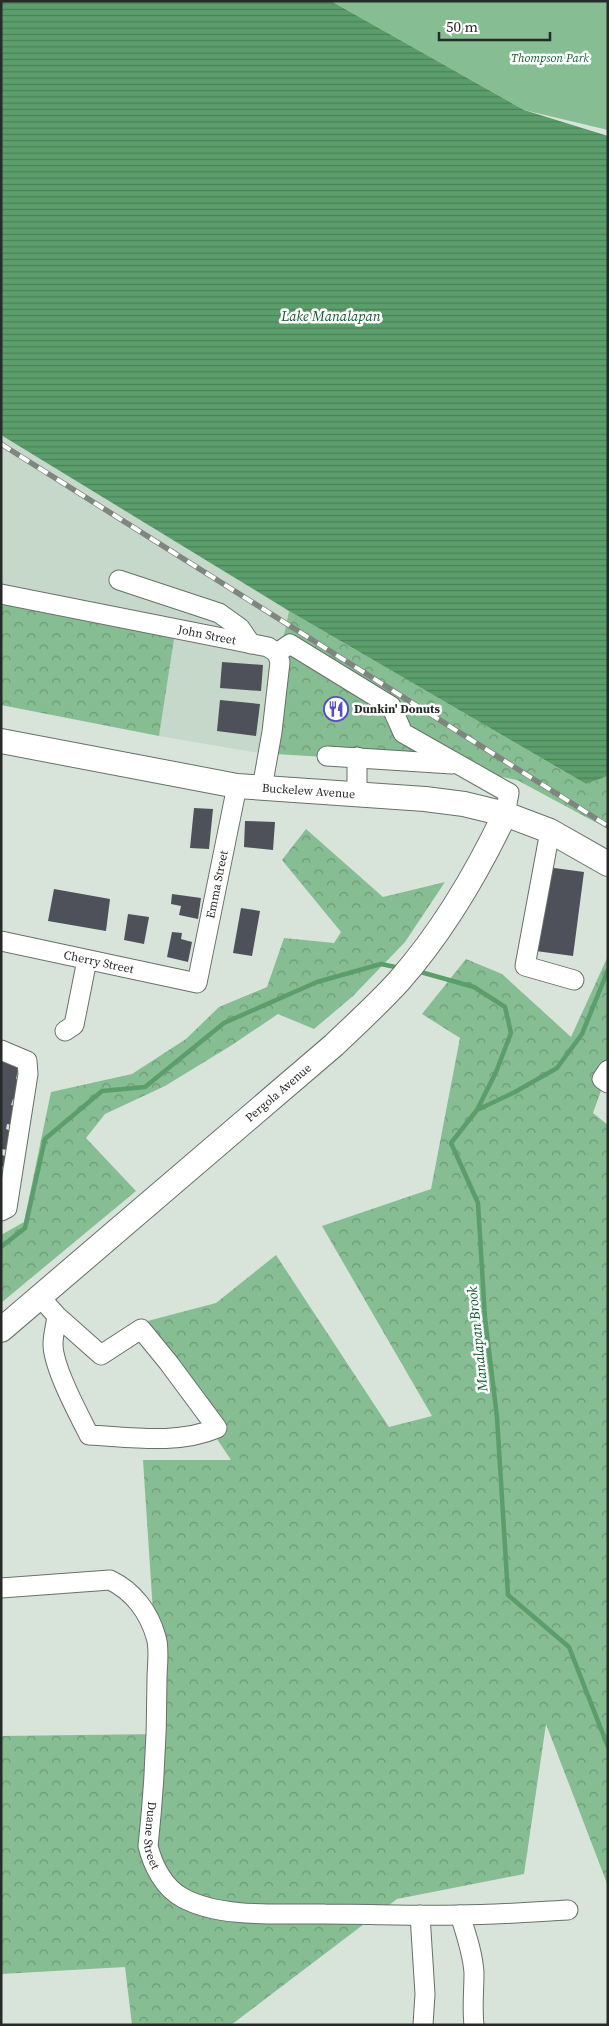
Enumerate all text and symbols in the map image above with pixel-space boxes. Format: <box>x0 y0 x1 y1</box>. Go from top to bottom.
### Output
scale bar <box>439 10 550 42</box>
text: 50 m <box>446 16 478 37</box>
park label: Thompson Park <box>511 50 589 66</box>
water label: Lake Manalapan <box>280 306 381 326</box>
street label: John Street <box>175 621 238 649</box>
restaurant icon: Dunkin' Donuts <box>323 696 349 722</box>
place label: Dunkin' Donuts <box>354 701 440 717</box>
street label: Buckelew Avenue <box>261 780 356 802</box>
street label: Emma Street <box>202 849 232 920</box>
street label: Cherry Street <box>62 947 135 977</box>
street label: Pergola Avenue <box>242 1060 315 1126</box>
water label: Manalapan Brook <box>461 1285 493 1394</box>
street label: Duane Street <box>140 1801 164 1872</box>

